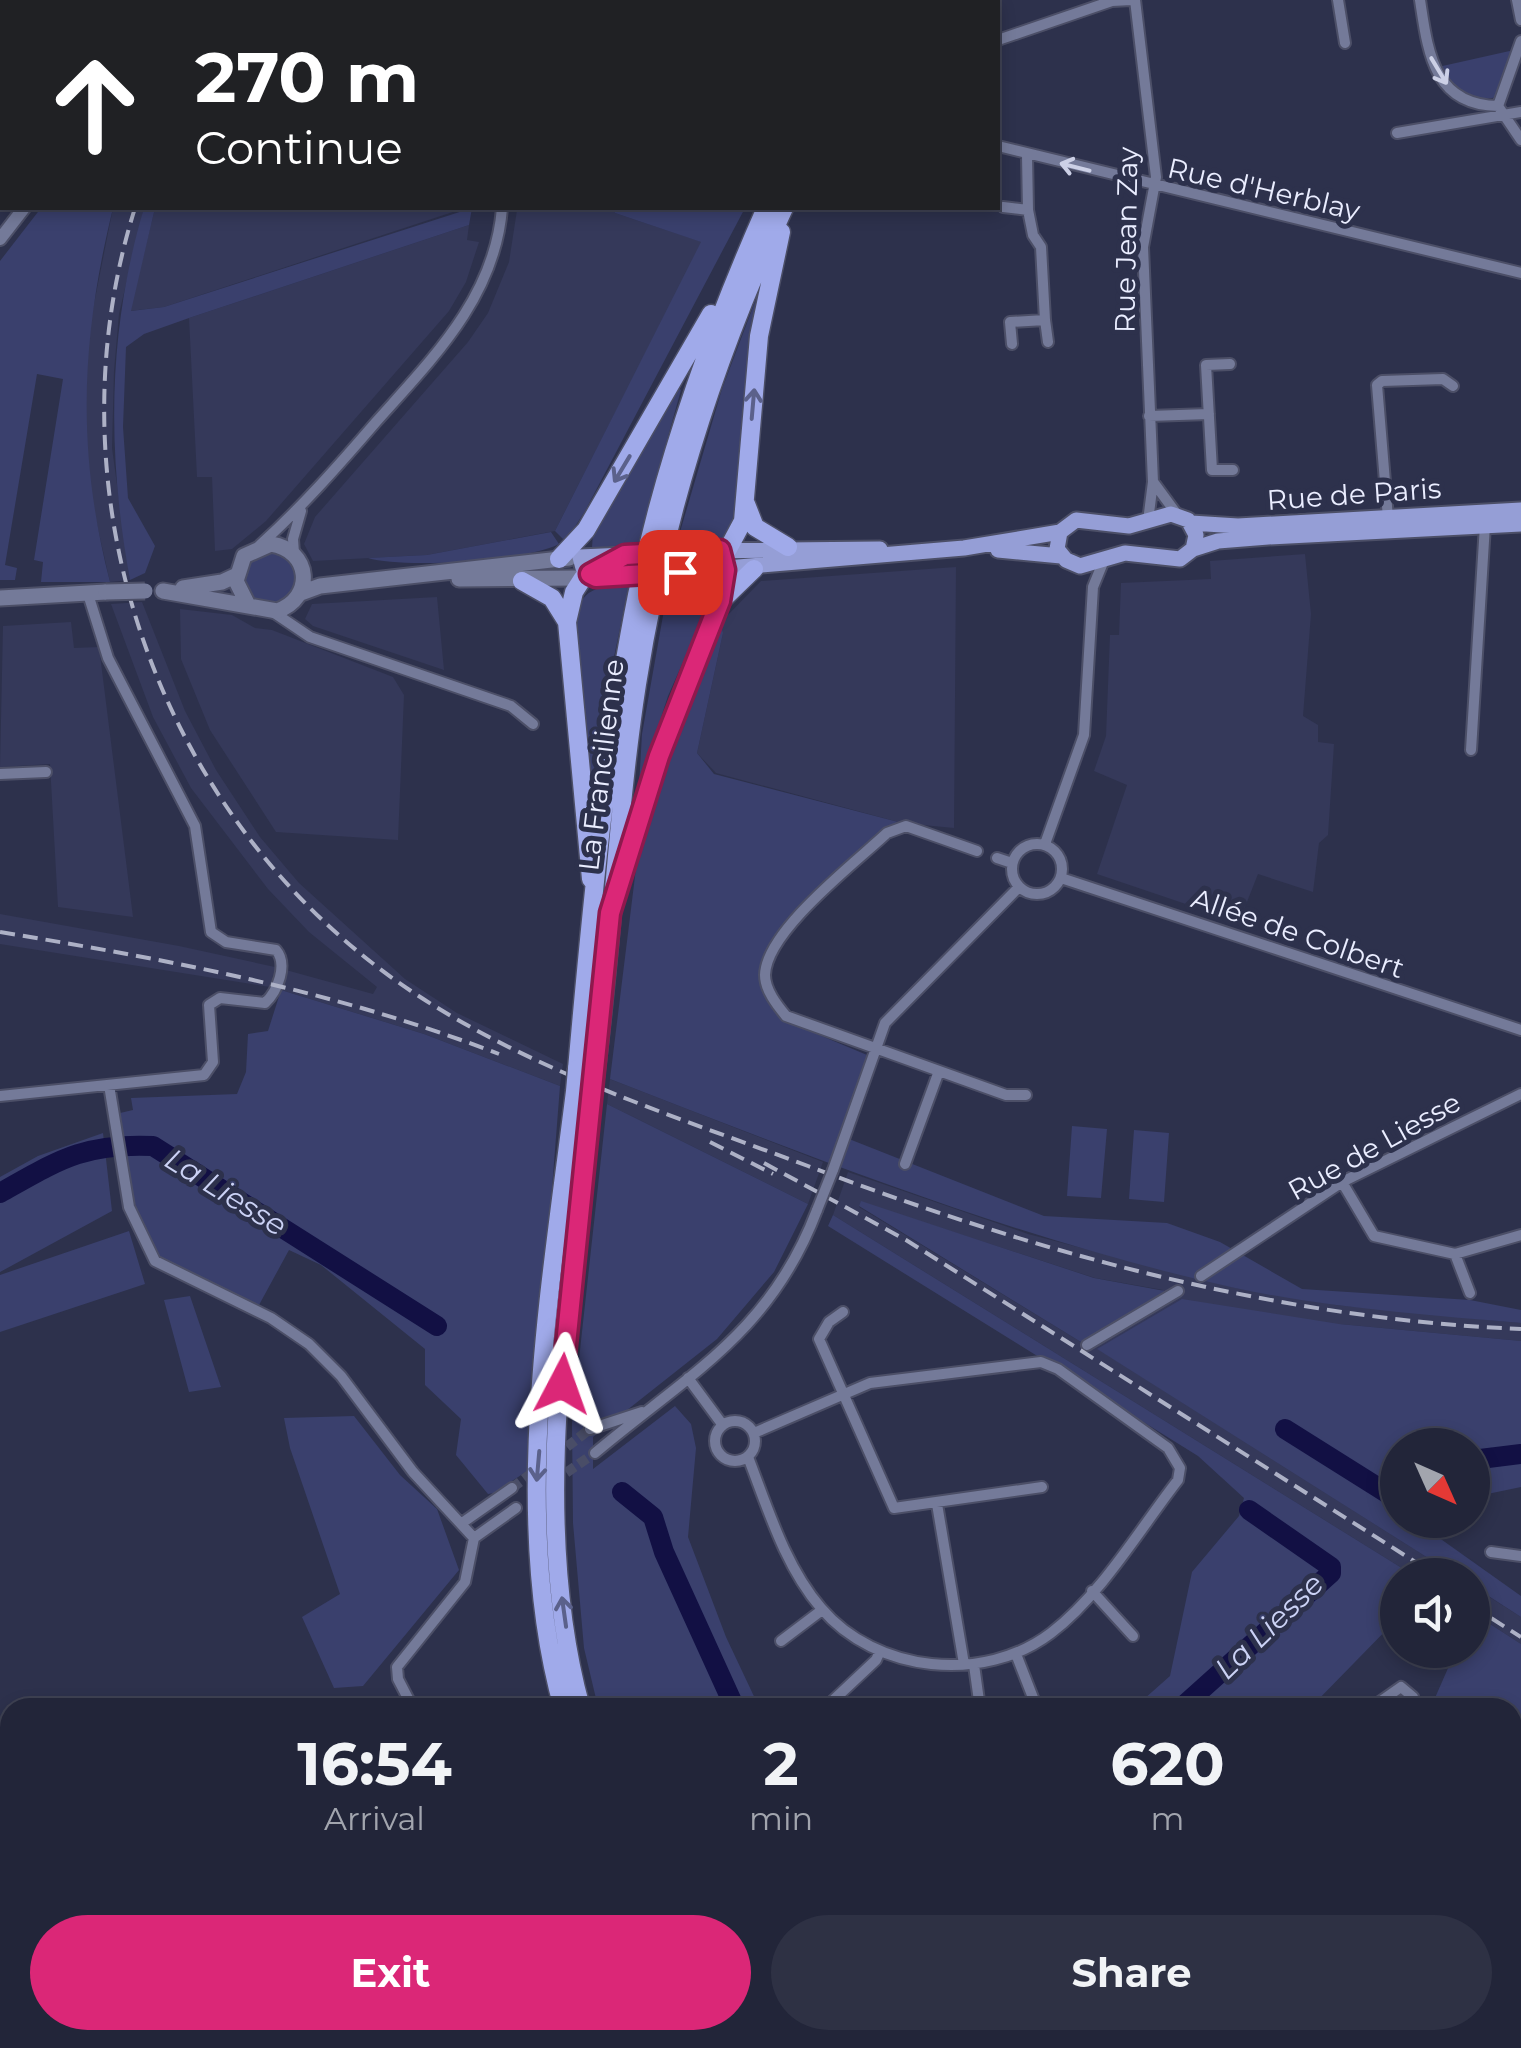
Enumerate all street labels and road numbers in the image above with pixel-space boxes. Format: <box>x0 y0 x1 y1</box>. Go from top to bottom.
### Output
street label: Rue Jean Zay <box>1107 146 1145 333</box>
street label: Rue d'Herblay <box>1165 150 1364 228</box>
street label: Rue de Paris <box>1266 471 1442 517</box>
street label: La Francilienne <box>571 657 631 873</box>
street label: Allée de Colbert <box>1187 881 1409 985</box>
street label: Rue de Liesse <box>1282 1085 1466 1207</box>

